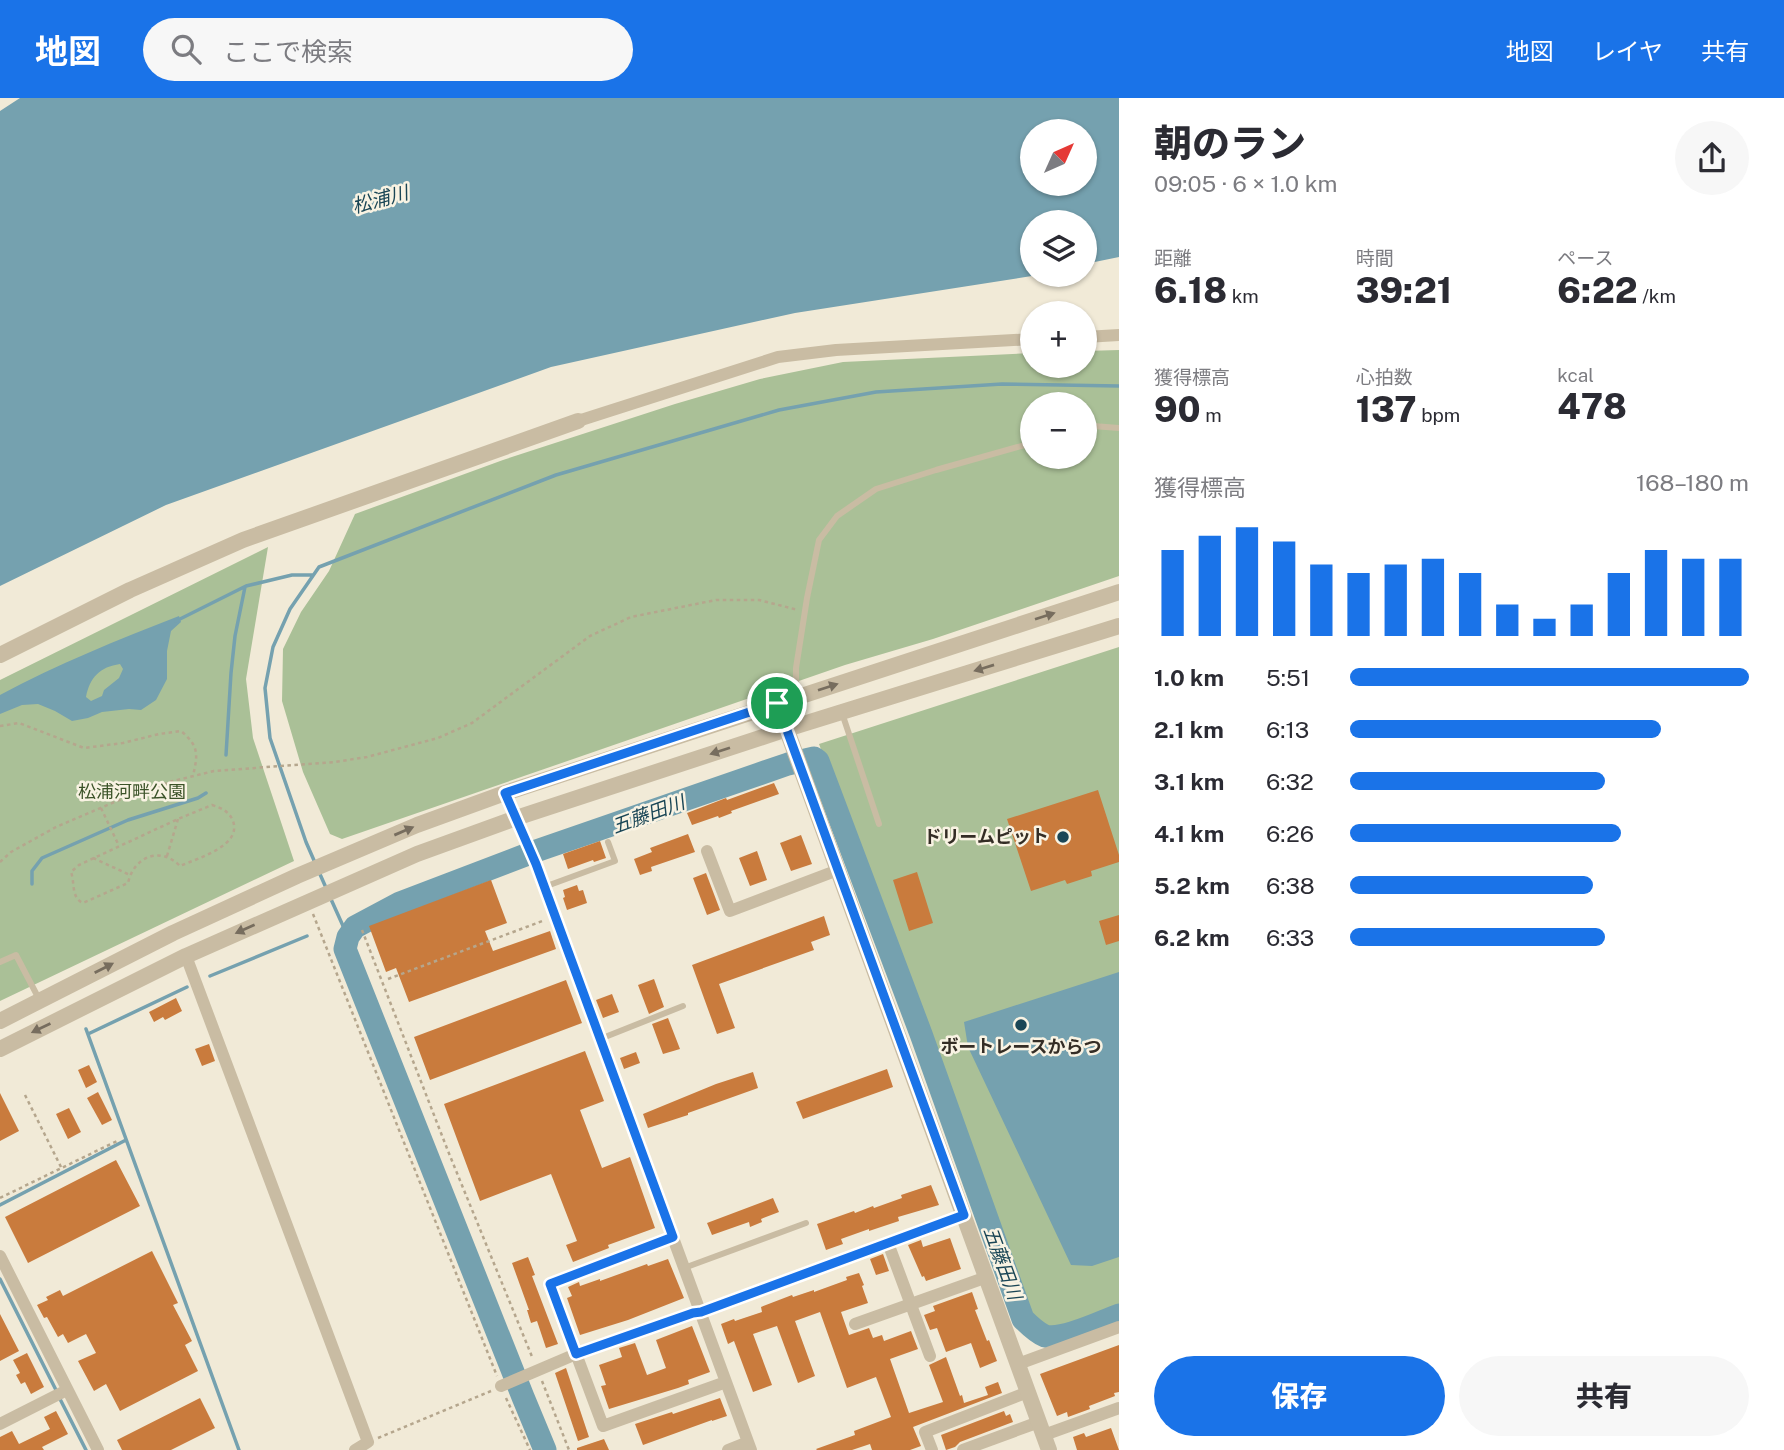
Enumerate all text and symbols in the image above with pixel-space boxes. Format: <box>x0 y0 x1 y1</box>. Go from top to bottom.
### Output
search box <box>143 18 633 81</box>
icon: search <box>167 30 205 68</box>
text: 地図 <box>35 32 101 70</box>
text: ここで検索 <box>223 36 353 67</box>
text: 地図 <box>1506 37 1554 65</box>
text: レイヤ <box>1592 37 1663 65</box>
text: 共有 <box>1701 37 1749 65</box>
north arrow <box>1020 119 1097 196</box>
map controls <box>1020 119 1097 469</box>
text: 朝のラン <box>1154 121 1306 166</box>
button: share <box>1675 121 1749 195</box>
text: 09:05 · 6 × 1.0 km <box>1154 170 1338 197</box>
water label: 松浦川 <box>350 180 412 217</box>
button: layers <box>1020 210 1097 287</box>
text: 距離 <box>1154 247 1192 269</box>
text: 時間 <box>1356 247 1394 269</box>
text: ペース <box>1557 247 1613 269</box>
text: 6.18 <box>1154 270 1227 311</box>
text: 39:21 <box>1356 270 1452 311</box>
text: 6:22 <box>1557 270 1638 311</box>
text: km <box>1227 285 1259 307</box>
text: /km <box>1638 285 1676 307</box>
button: + <box>1020 301 1097 378</box>
text: kcal <box>1557 364 1594 386</box>
text: 獲得標高 <box>1154 366 1230 388</box>
text: 心拍数 <box>1356 366 1413 388</box>
text: 478 <box>1557 386 1627 427</box>
text: 90 <box>1154 389 1201 430</box>
text: 137 <box>1356 389 1417 430</box>
button: − <box>1020 392 1097 469</box>
text: m <box>1201 404 1222 426</box>
text: bpm <box>1417 404 1460 426</box>
text: 168–180 m <box>1636 469 1749 496</box>
text: 獲得標高 <box>1154 474 1246 501</box>
one-way arrow <box>1034 611 1055 621</box>
one-way arrow <box>973 663 994 673</box>
text: 1.0 km <box>1154 664 1224 691</box>
text: 5:51 <box>1266 664 1310 691</box>
pin <box>747 673 807 733</box>
one-way arrow <box>818 681 839 691</box>
icon: arrive <box>758 684 796 722</box>
text: 2.1 km <box>1154 716 1224 743</box>
text: 6:13 <box>1266 716 1309 743</box>
one-way arrow <box>709 746 730 757</box>
text: 3.1 km <box>1154 768 1224 795</box>
text: 6:32 <box>1266 768 1314 795</box>
park label: 松浦河畔公園 <box>78 781 186 802</box>
water label: 五藤田川 <box>609 790 689 837</box>
text: 4.1 km <box>1154 820 1224 847</box>
text: 6:26 <box>1266 820 1314 847</box>
one-way arrow <box>394 825 414 837</box>
place label: ドリームピット <box>924 826 1049 847</box>
marker: ドリームピット <box>1055 829 1071 845</box>
text: 5.2 km <box>1154 872 1230 899</box>
text: 6:38 <box>1266 872 1315 899</box>
one-way arrow <box>235 924 256 935</box>
text: 6.2 km <box>1154 924 1230 951</box>
text: 6:33 <box>1266 924 1314 951</box>
one-way arrow <box>95 962 115 974</box>
marker: ボートレースからつ <box>1013 1017 1029 1033</box>
one-way arrow <box>31 1023 51 1034</box>
place label: ボートレースからつ <box>940 1036 1102 1057</box>
water label: 五藤田川 <box>980 1224 1027 1304</box>
button: 保存 <box>1154 1356 1445 1436</box>
button: 共有 <box>1459 1356 1749 1436</box>

